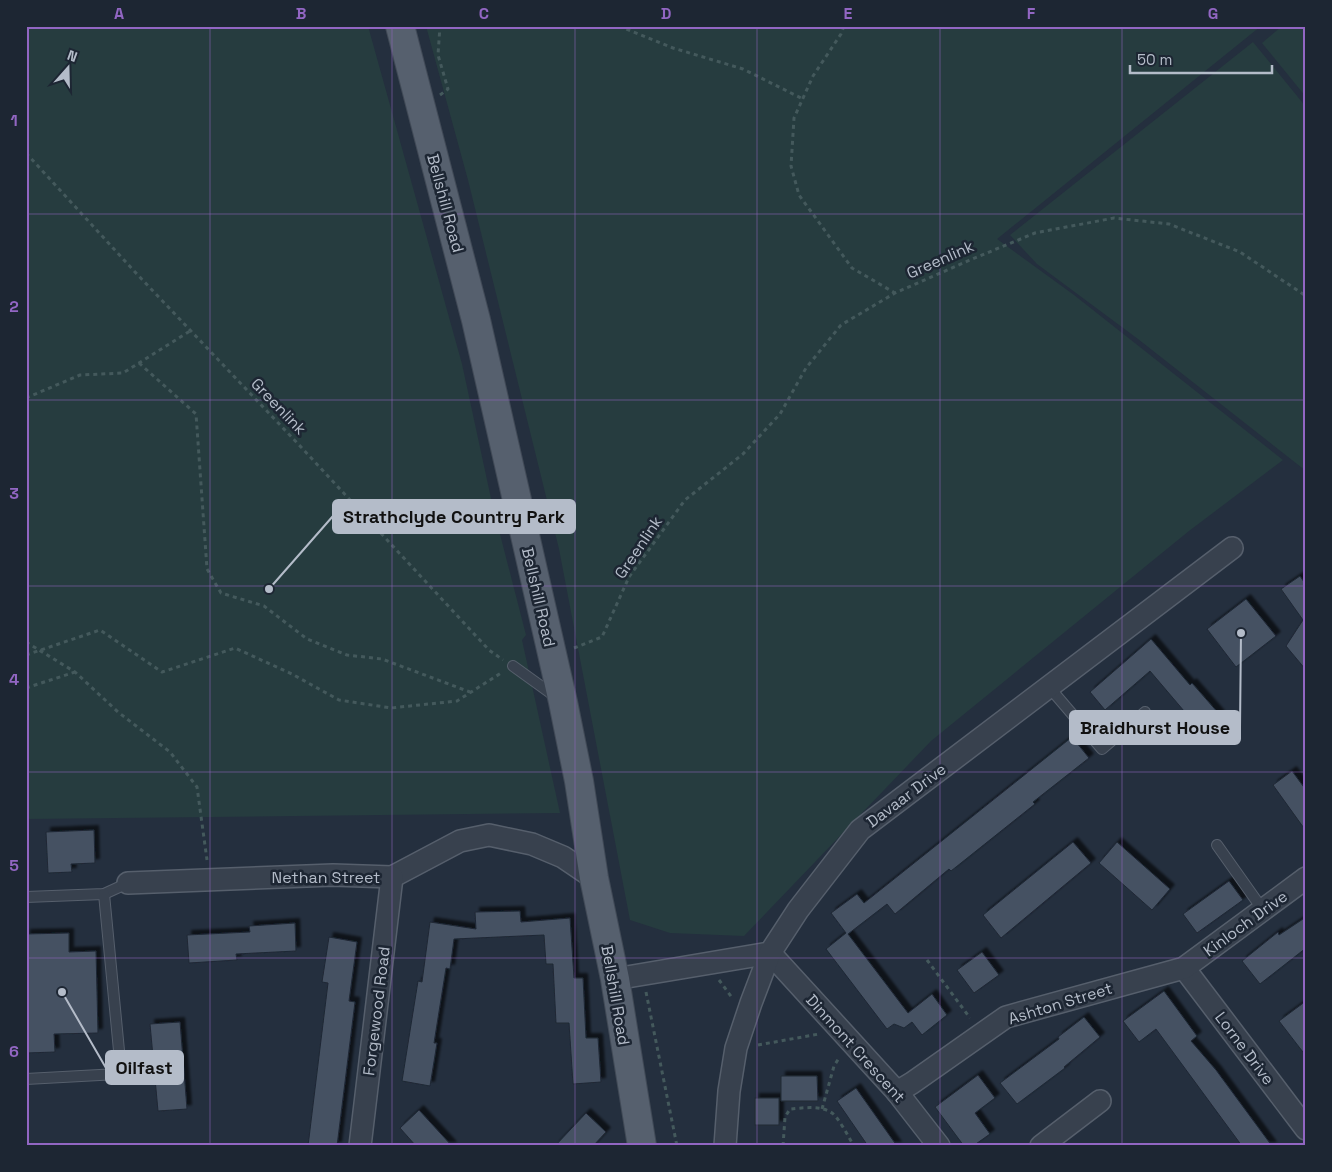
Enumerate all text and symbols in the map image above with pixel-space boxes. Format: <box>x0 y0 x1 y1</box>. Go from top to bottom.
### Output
text: A <box>114 3 124 24</box>
text: B <box>296 3 306 24</box>
text: C <box>479 3 489 24</box>
text: D <box>661 3 671 24</box>
text: E <box>844 3 853 24</box>
text: F <box>1027 3 1036 24</box>
text: G <box>1208 3 1218 24</box>
north arrow <box>42 42 92 92</box>
scale bar <box>1130 42 1272 74</box>
text: N <box>65 46 80 66</box>
text: 50 m <box>1137 50 1172 69</box>
text: 1 <box>10 110 18 131</box>
street label: Bellshill Road <box>422 151 469 255</box>
street label: Greenlink <box>903 235 977 284</box>
text: 2 <box>9 296 19 317</box>
street label: Greenlink <box>246 373 311 440</box>
text: 3 <box>9 483 19 504</box>
callout: Strathclyde Country Park <box>333 500 575 533</box>
text: Strathclyde Country Park <box>343 505 565 528</box>
street label: Greenlink <box>610 512 667 583</box>
street label: Bellshill Road <box>517 545 560 649</box>
text: 4 <box>9 669 19 690</box>
callout: Braidhurst House <box>1070 711 1240 744</box>
text: Braidhurst House <box>1080 716 1230 739</box>
street label: Davaar Drive <box>862 759 950 832</box>
text: 5 <box>9 855 19 876</box>
street label: Nethan Street <box>272 867 380 888</box>
street label: Kinloch Drive <box>1199 886 1292 961</box>
street label: Bellshill Road <box>596 943 635 1047</box>
street label: Forgewood Road <box>358 945 395 1077</box>
street label: Ashton Street <box>1005 978 1115 1029</box>
street label: Dinmont Crescent <box>801 990 910 1107</box>
street label: Lorne Drive <box>1210 1008 1279 1089</box>
text: 6 <box>9 1041 19 1062</box>
callout: Oilfast <box>106 1051 183 1084</box>
text: Oilfast <box>115 1056 173 1079</box>

